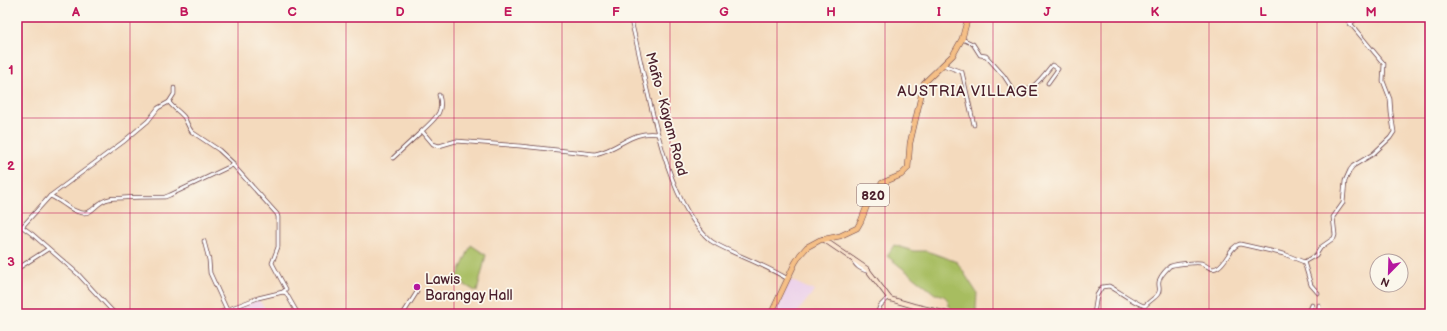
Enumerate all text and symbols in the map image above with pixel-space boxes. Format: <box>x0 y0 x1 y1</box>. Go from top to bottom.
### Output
text: A <box>71 4 80 20</box>
text: B <box>179 4 189 20</box>
text: C <box>287 4 297 20</box>
text: D <box>395 4 405 20</box>
text: E <box>504 4 513 20</box>
text: F <box>612 4 620 20</box>
text: G <box>719 4 729 20</box>
text: H <box>826 4 836 20</box>
text: I <box>937 4 941 20</box>
text: J <box>1043 4 1051 20</box>
text: K <box>1151 4 1160 20</box>
text: L <box>1259 4 1267 20</box>
text: M <box>1365 4 1377 20</box>
street label: Maño - Kayam Road <box>642 50 691 178</box>
text: 1 <box>8 62 14 78</box>
district label: AUSTRIA VILLAGE <box>897 82 1039 101</box>
text: 2 <box>7 158 15 174</box>
road number: 820 <box>857 184 889 206</box>
north arrow <box>1369 253 1409 293</box>
text: 3 <box>7 254 15 270</box>
place label: Lawis Barangay Hall <box>425 271 513 304</box>
text: N <box>1379 274 1392 289</box>
marker: Lawis Barangay Hall <box>412 282 422 292</box>

